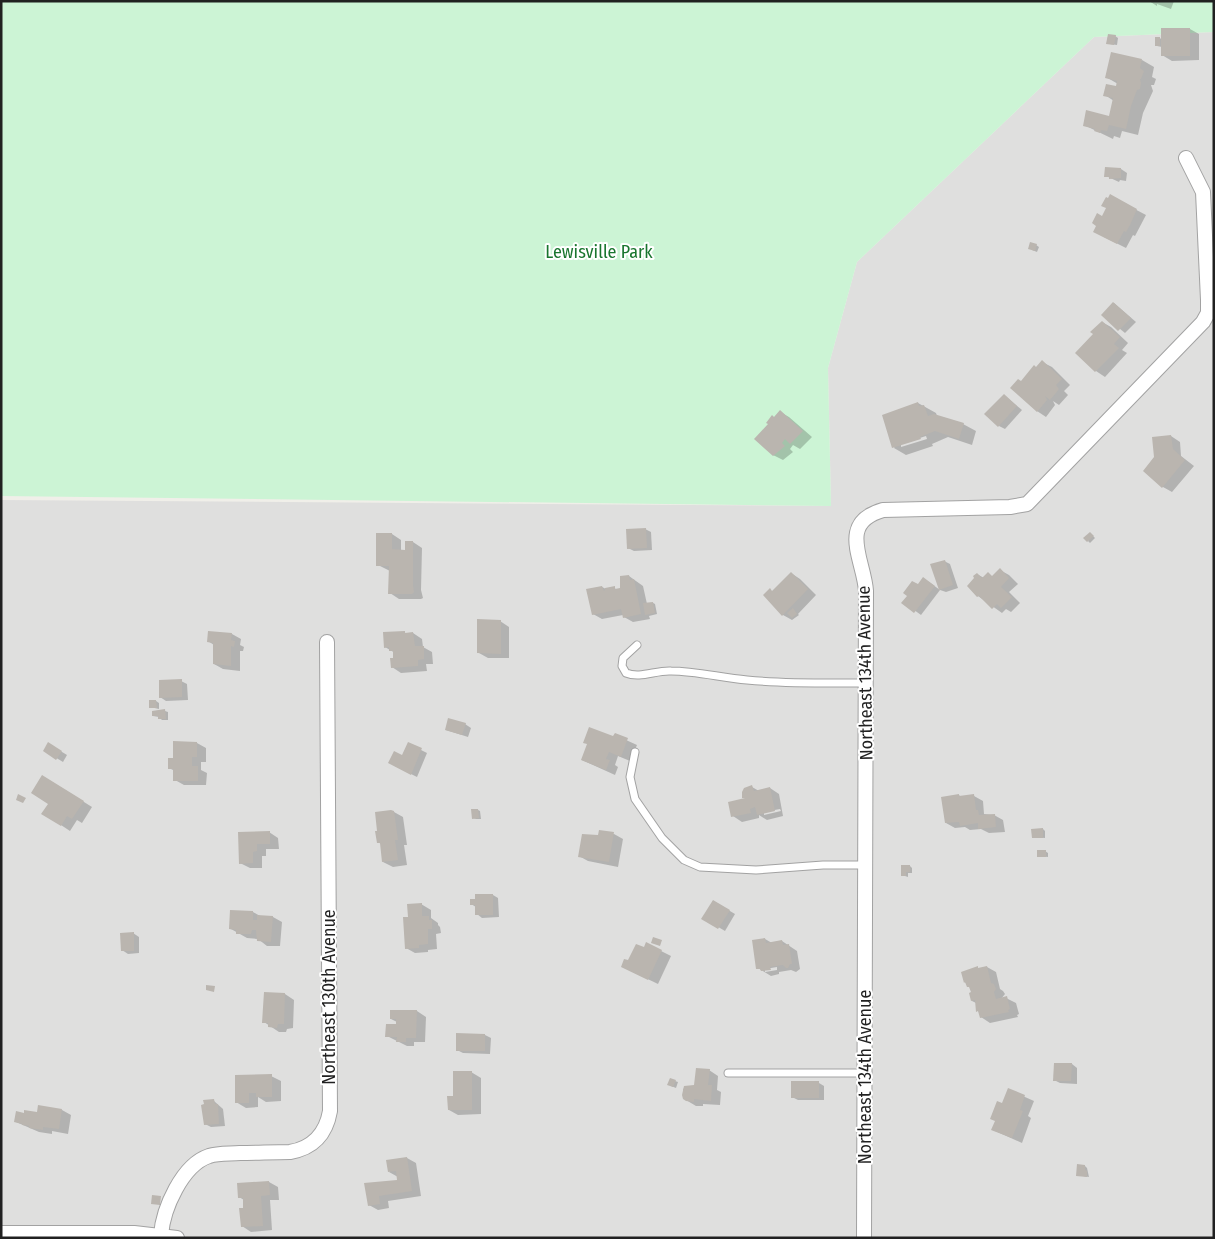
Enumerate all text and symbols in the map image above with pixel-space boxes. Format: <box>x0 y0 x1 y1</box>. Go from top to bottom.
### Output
park label: Lewisville Park <box>545 241 653 263</box>
street label: Northeast 134th Avenue <box>852 585 878 761</box>
street label: Northeast 130th Avenue <box>318 909 340 1085</box>
street label: Northeast 134th Avenue <box>854 990 876 1164</box>

